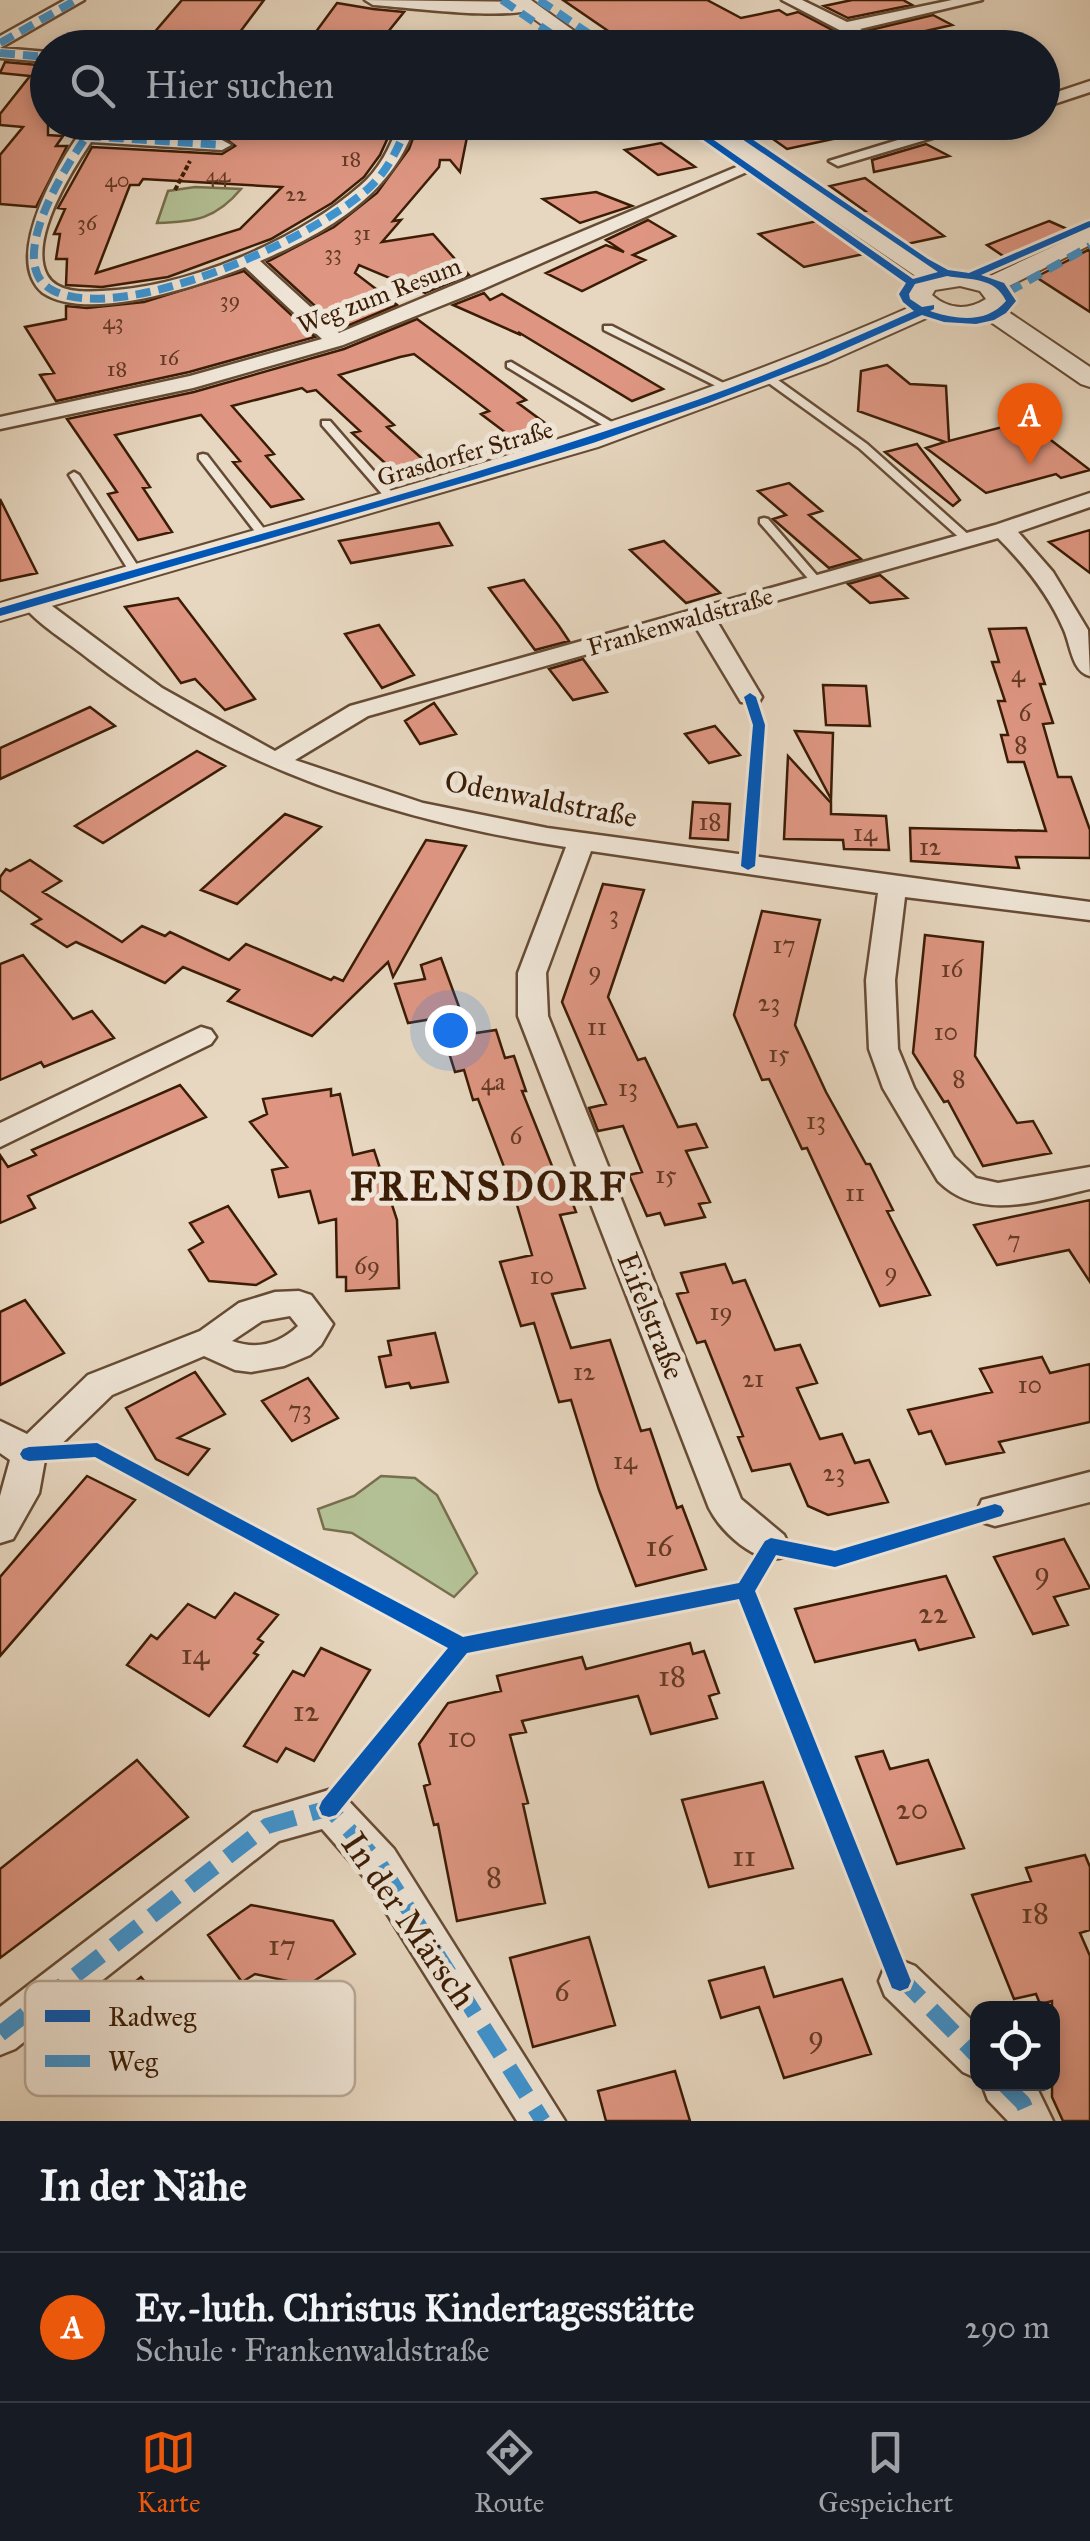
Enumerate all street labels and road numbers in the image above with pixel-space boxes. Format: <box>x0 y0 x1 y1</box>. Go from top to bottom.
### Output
street label: Weg zum Resum <box>293 250 465 341</box>
street label: Grasdorfer Straße <box>373 414 557 493</box>
street label: Frankenwaldstraße <box>584 580 777 663</box>
street label: Odenwaldstraße <box>442 763 640 835</box>
street label: Eifelstraße <box>609 1247 693 1385</box>
street label: In der Märsch <box>332 1824 485 2017</box>

